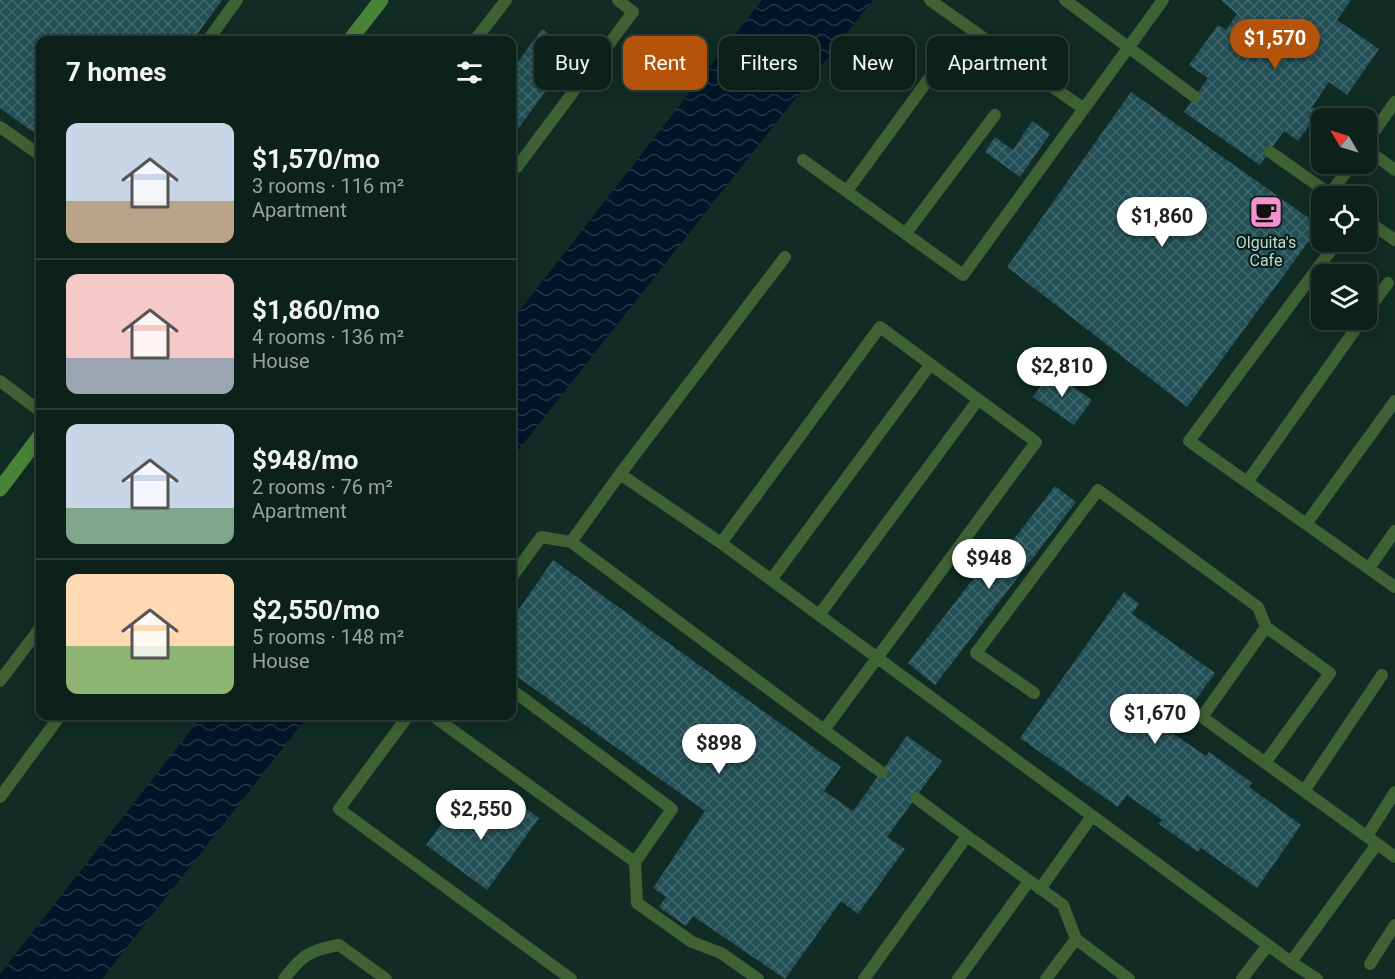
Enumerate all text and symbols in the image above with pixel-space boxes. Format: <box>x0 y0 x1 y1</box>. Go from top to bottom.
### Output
pin: $1,570 <box>1226 19 1324 70</box>
text: $1,570 <box>1244 26 1306 50</box>
chip: Buy <box>534 36 611 90</box>
chip: Rent <box>623 36 707 90</box>
chip: Filters <box>719 36 819 90</box>
chip: New <box>831 36 915 90</box>
chip: Apartment <box>927 36 1068 90</box>
icon: filters <box>453 56 486 89</box>
text: 7 homes <box>66 57 167 87</box>
north arrow <box>1311 108 1377 174</box>
map controls <box>1311 108 1377 330</box>
text: $1,570/mo <box>252 144 380 174</box>
icon: home <box>114 147 186 219</box>
text: 3 rooms · 116 m² <box>252 174 404 198</box>
button: locate <box>1311 186 1377 252</box>
cafe icon: Olguita's Cafe <box>1248 194 1284 230</box>
pin: $1,860 <box>1113 197 1211 248</box>
text: Apartment <box>252 198 347 222</box>
text: $1,860 <box>1131 204 1193 228</box>
place label: Olguita's Cafe <box>1236 233 1296 270</box>
button: layers <box>1311 264 1377 330</box>
text: $1,860/mo <box>252 295 380 325</box>
icon: home <box>114 298 186 370</box>
text: 4 rooms · 136 m² <box>252 325 404 349</box>
pin: $2,810 <box>1013 347 1111 398</box>
text: House <box>252 349 310 373</box>
text: $2,810 <box>1031 354 1093 378</box>
text: $948/mo <box>252 445 359 475</box>
icon: home <box>114 448 186 520</box>
text: 2 rooms · 76 m² <box>252 475 393 499</box>
text: Apartment <box>252 499 347 523</box>
pin: $948 <box>953 539 1025 590</box>
text: $948 <box>966 546 1012 570</box>
text: $2,550/mo <box>252 595 380 625</box>
icon: home <box>114 598 186 670</box>
text: 5 rooms · 148 m² <box>252 625 404 649</box>
text: House <box>252 649 310 673</box>
pin: $1,670 <box>1106 694 1204 745</box>
text: $1,670 <box>1124 701 1186 725</box>
pin: $898 <box>683 724 755 775</box>
text: $898 <box>696 731 742 755</box>
pin: $2,550 <box>432 790 530 841</box>
text: $2,550 <box>450 797 512 821</box>

